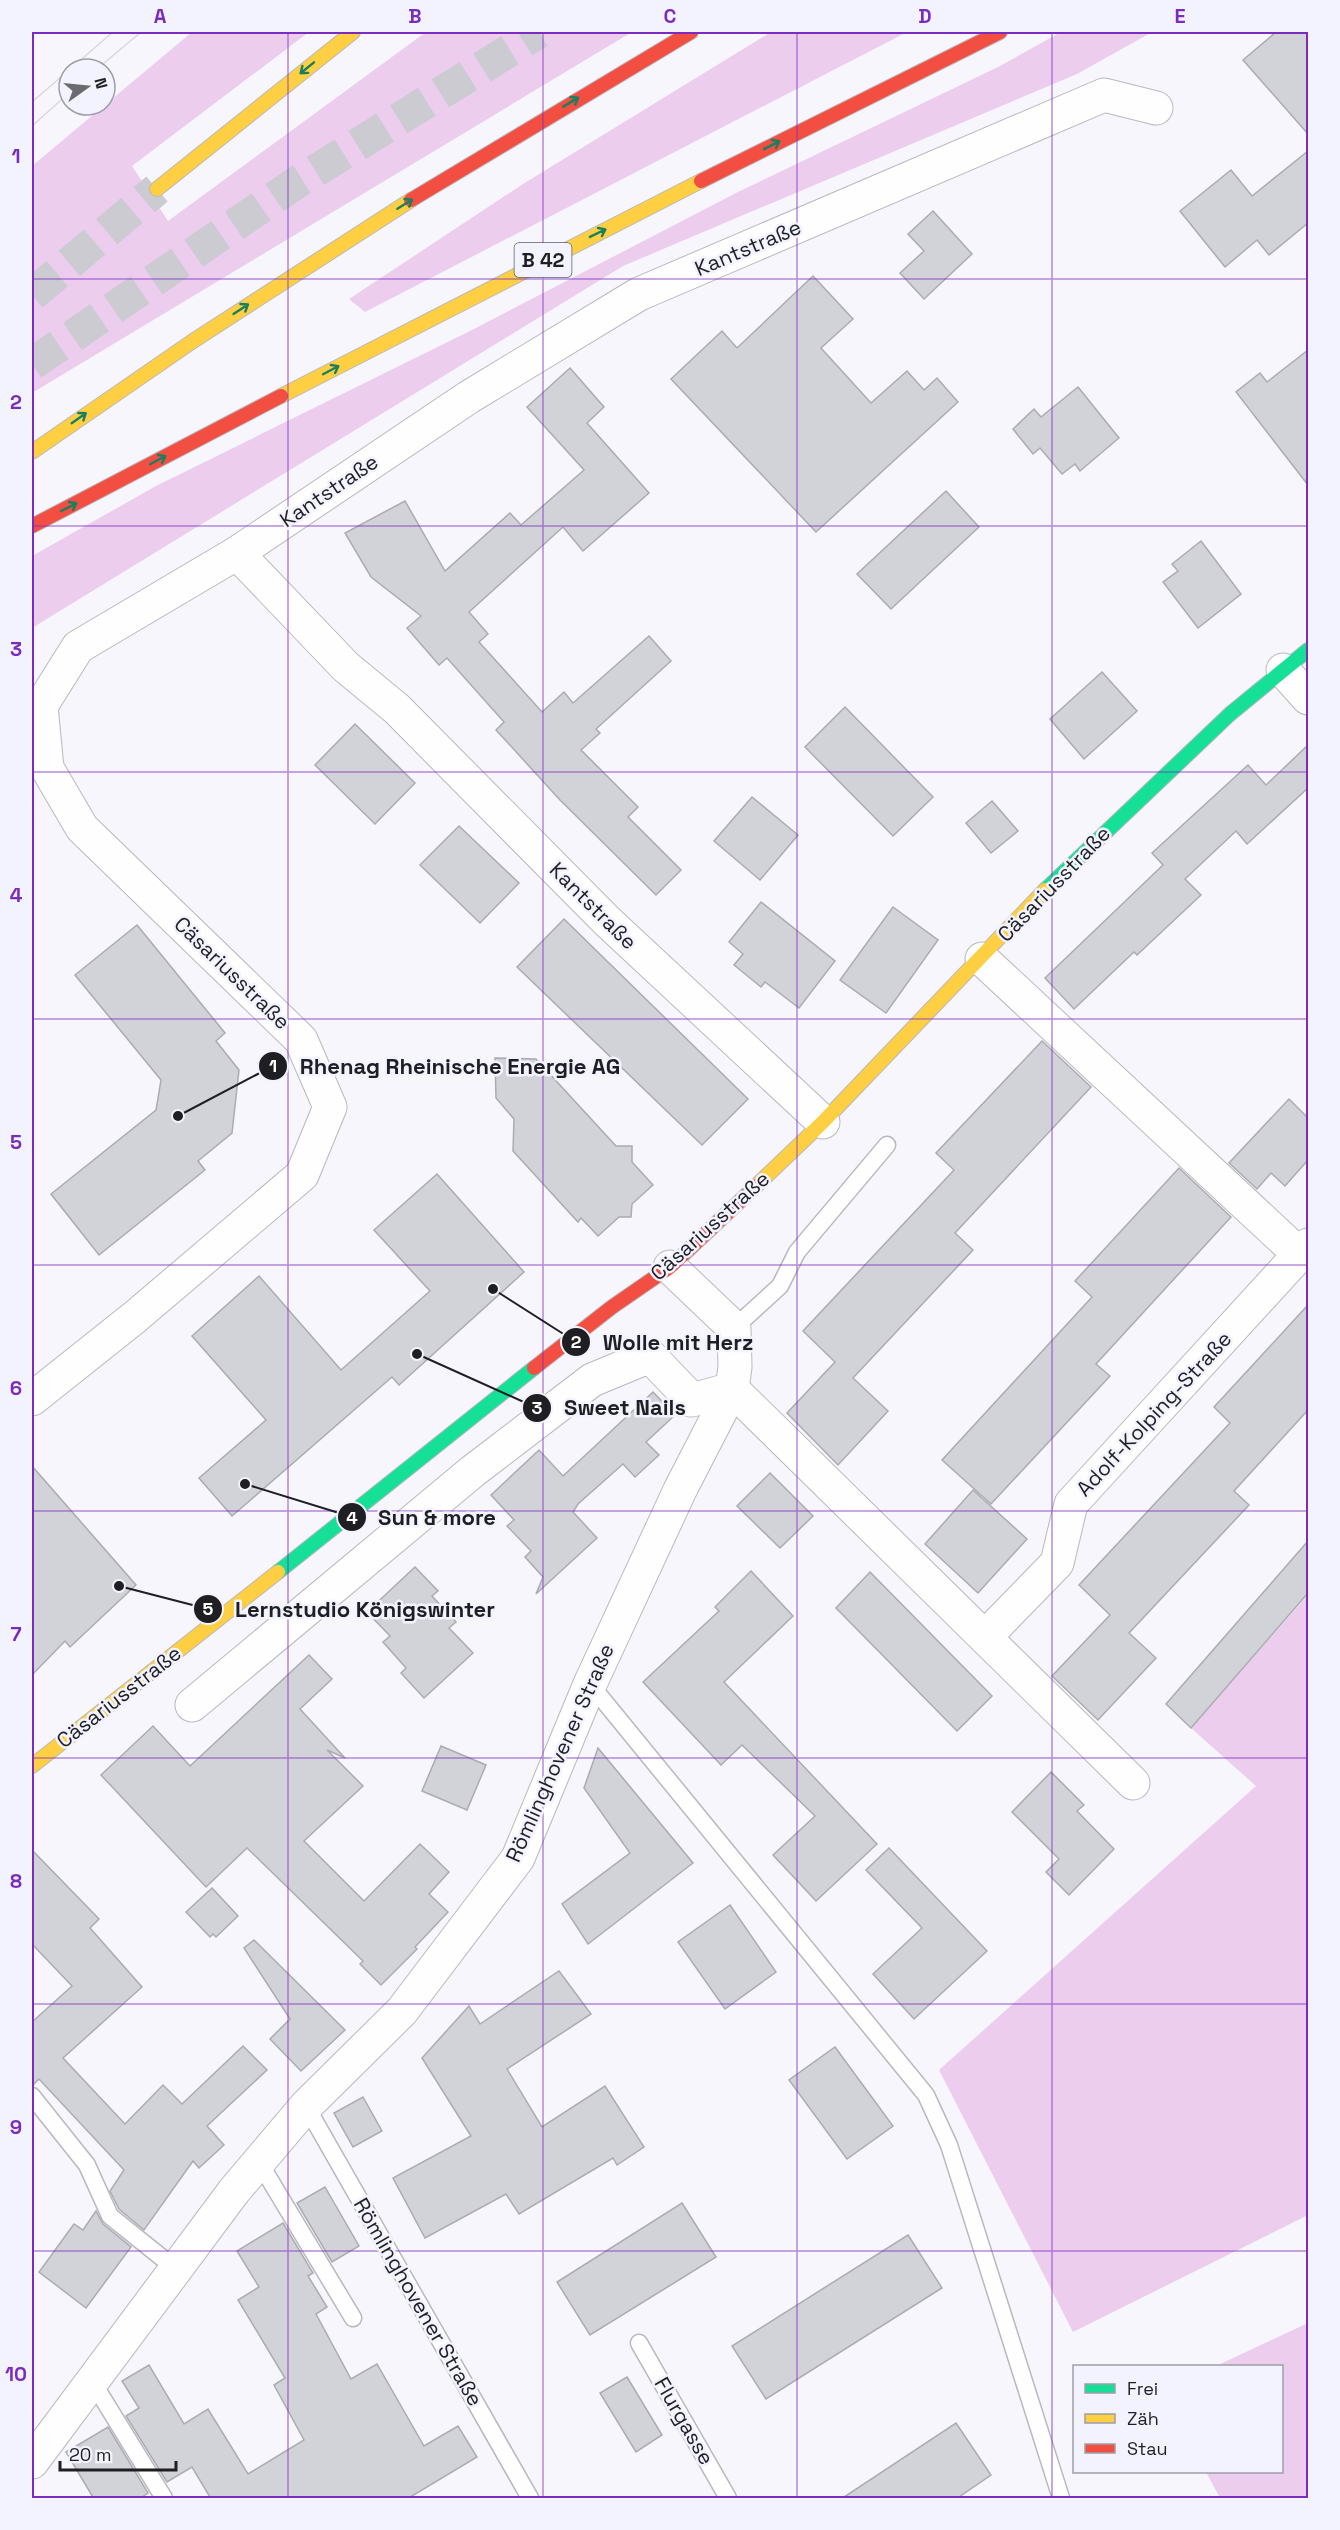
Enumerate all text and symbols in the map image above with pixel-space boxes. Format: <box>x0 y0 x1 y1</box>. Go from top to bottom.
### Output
text: A <box>154 3 167 29</box>
text: B <box>408 3 422 29</box>
text: C <box>664 3 677 29</box>
text: D <box>918 3 932 29</box>
text: E <box>1174 3 1186 29</box>
north arrow <box>57 57 117 117</box>
one-way arrow <box>299 62 315 75</box>
text: N <box>89 75 113 91</box>
one-way arrow <box>562 96 580 107</box>
one-way arrow <box>763 139 781 150</box>
text: 1 <box>11 143 21 169</box>
one-way arrow <box>396 197 413 209</box>
street label: Kantstraße <box>691 213 805 282</box>
one-way arrow <box>589 226 607 238</box>
road number: B 42 <box>514 243 572 277</box>
one-way arrow <box>232 303 249 315</box>
one-way arrow <box>322 364 340 375</box>
text: 2 <box>10 389 22 415</box>
one-way arrow <box>71 412 87 424</box>
street label: Kantstraße <box>274 448 383 533</box>
one-way arrow <box>149 454 167 465</box>
one-way arrow <box>60 500 78 512</box>
text: 3 <box>10 636 22 662</box>
street label: Cäsariusstraße <box>991 820 1116 947</box>
street label: Kantstraße <box>544 856 643 955</box>
text: 4 <box>10 882 23 908</box>
street label: Cäsariusstraße <box>169 910 296 1035</box>
callout: Rhenag Rheinische Energie AG <box>258 1046 633 1086</box>
text: Rhenag Rheinische Energie AG <box>300 1052 620 1080</box>
text: 1 <box>269 1054 277 1077</box>
text: 5 <box>10 1129 22 1155</box>
street label: Cäsariusstraße <box>644 1165 775 1286</box>
callout: Wolle mit Herz <box>561 1322 765 1362</box>
street label: Adolf-Kolping-Straße <box>1070 1325 1237 1502</box>
text: Wolle mit Herz <box>603 1328 753 1356</box>
text: 2 <box>571 1330 582 1353</box>
text: 6 <box>10 1375 22 1401</box>
callout: Sweet Nails <box>522 1388 698 1428</box>
text: Sweet Nails <box>564 1393 686 1421</box>
text: 3 <box>532 1396 543 1419</box>
callout: Sun & more <box>337 1497 508 1537</box>
text: Sun & more <box>378 1503 496 1531</box>
text: 4 <box>346 1506 358 1529</box>
callout: Lernstudio Königswinter <box>193 1589 507 1629</box>
text: Lernstudio Königswinter <box>235 1595 495 1623</box>
text: 5 <box>203 1597 214 1620</box>
text: 7 <box>10 1621 22 1647</box>
street label: Cäsariusstraße <box>51 1639 187 1754</box>
street label: Römlinghovener Straße <box>499 1639 620 1866</box>
text: 8 <box>10 1868 22 1894</box>
text: 9 <box>10 2114 22 2140</box>
street label: Römlinghovener Straße <box>348 2193 489 2411</box>
text: 10 <box>5 2361 27 2387</box>
legend <box>1073 2365 1283 2473</box>
street label: Flurgasse <box>649 2372 720 2469</box>
text: Frei <box>1127 2377 1158 2400</box>
text: Zäh <box>1127 2407 1159 2430</box>
scale bar <box>60 2434 176 2472</box>
text: Stau <box>1127 2437 1167 2460</box>
text: 20 m <box>69 2443 112 2466</box>

